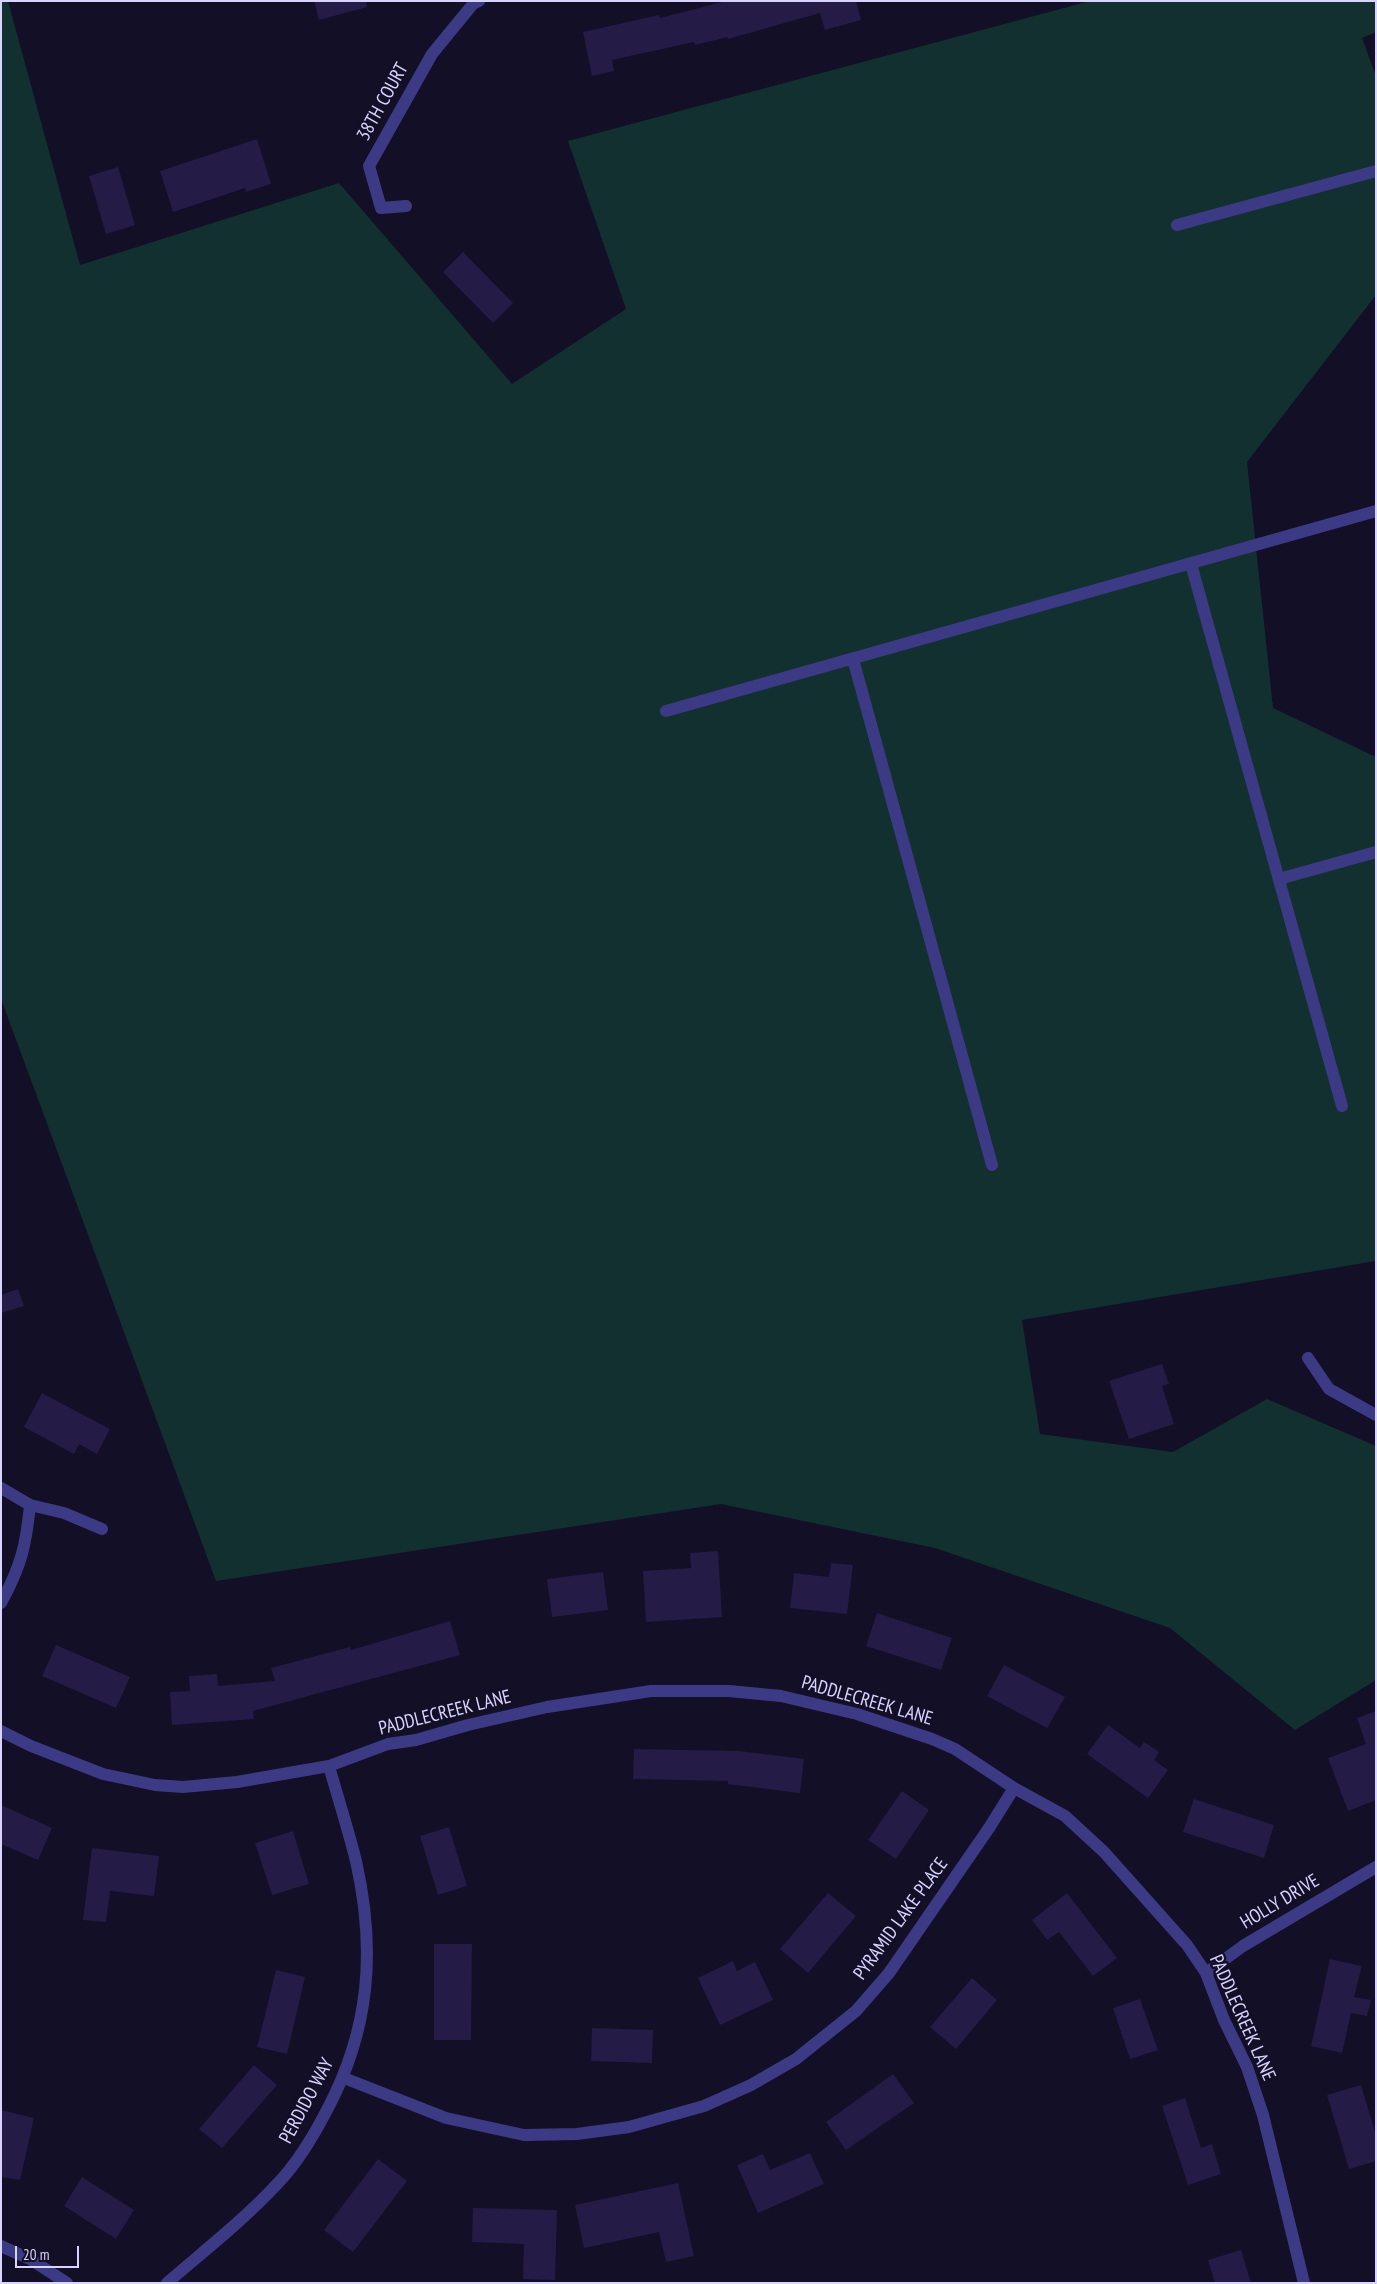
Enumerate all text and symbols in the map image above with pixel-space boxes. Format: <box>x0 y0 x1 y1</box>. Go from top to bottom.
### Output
street label: 38TH COURT <box>352 59 414 145</box>
street label: PADDLECREEK LANE <box>799 1671 935 1731</box>
street label: PADDLECREEK LANE <box>377 1686 513 1740</box>
street label: PYRAMID LAKE PLACE <box>849 1853 953 1985</box>
street label: HOLLY DRIVE <box>1236 1870 1324 1934</box>
street label: PADDLECREEK LANE <box>1204 1952 1280 2084</box>
street label: PERDIDO WAY <box>275 2054 339 2148</box>
scale bar <box>18 2236 81 2268</box>
text: 20 m <box>23 2245 49 2264</box>

